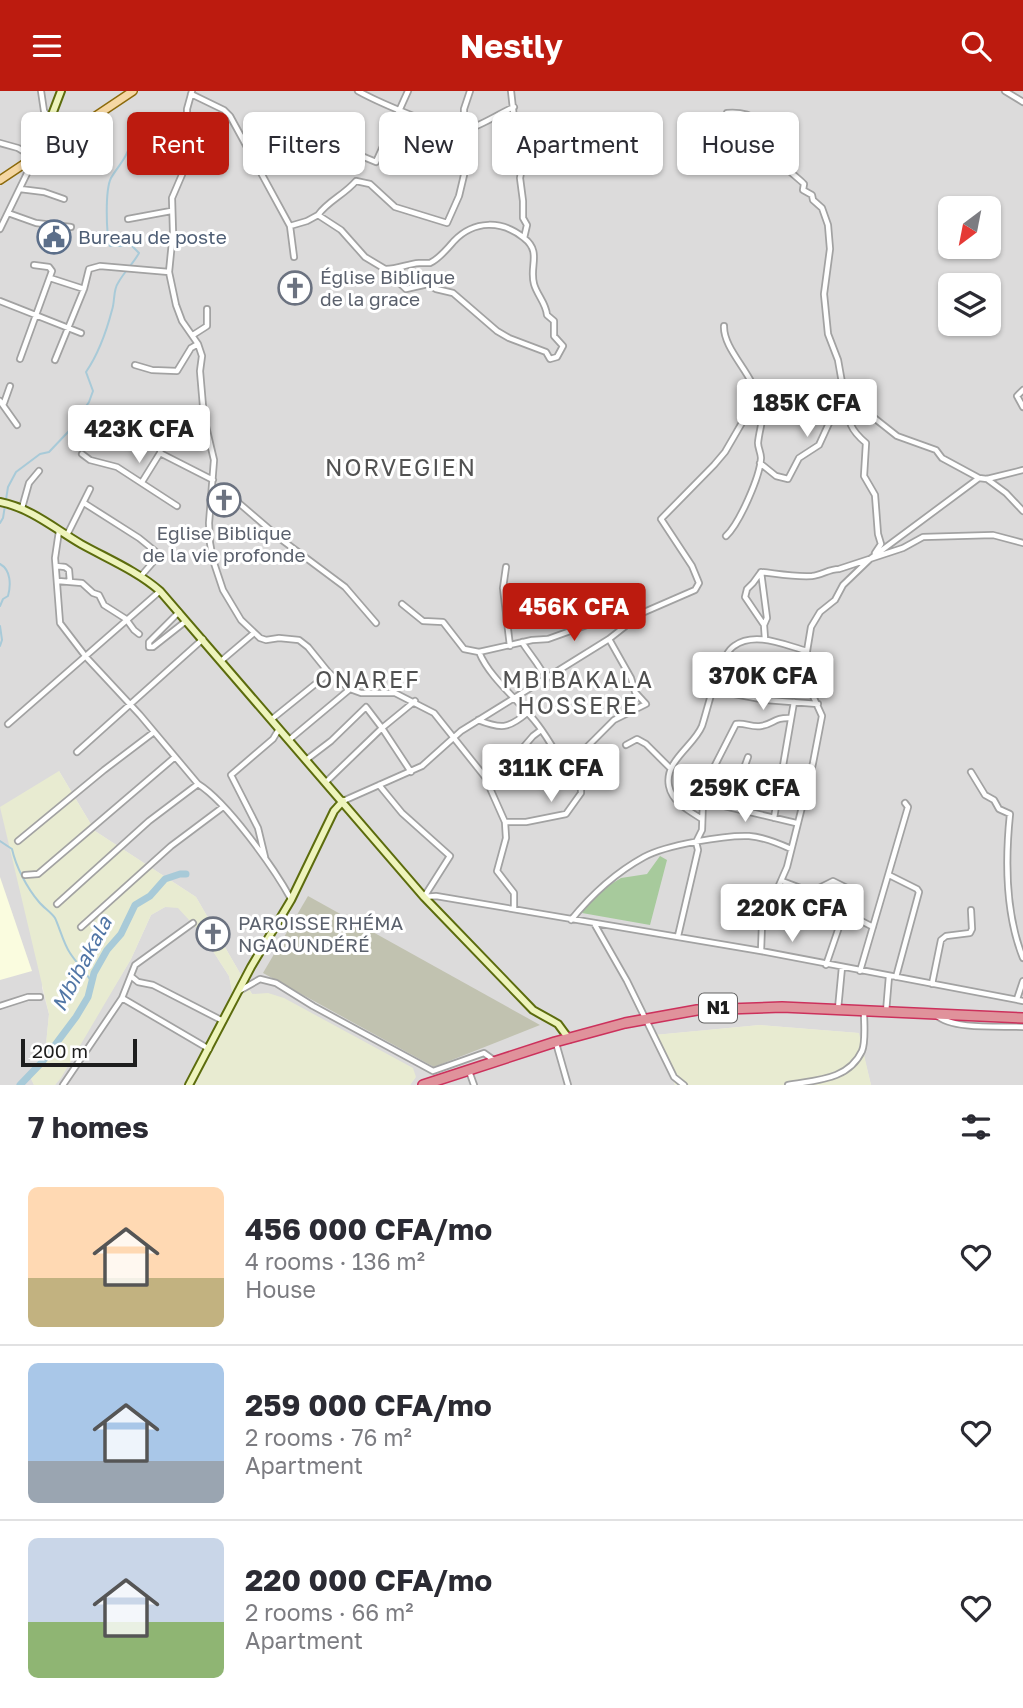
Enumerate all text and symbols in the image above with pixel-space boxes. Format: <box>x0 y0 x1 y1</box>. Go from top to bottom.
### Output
icon: menu <box>28 27 66 65</box>
text: Nestly <box>460 27 563 65</box>
icon: search <box>957 27 995 65</box>
chip: Buy <box>21 112 113 175</box>
chip: Rent <box>127 112 229 175</box>
chip: Filters <box>243 112 365 175</box>
chip: New <box>379 112 478 175</box>
chip: Apartment <box>492 112 663 175</box>
chip: House <box>677 112 799 175</box>
north arrow <box>938 196 1001 259</box>
map controls <box>938 196 1001 336</box>
public building icon: Bureau de poste <box>35 218 73 256</box>
place label: Bureau de poste <box>78 225 227 248</box>
place label: Église Biblique de la grace <box>320 265 455 310</box>
church icon: Église Biblique de la grace <box>276 269 314 307</box>
button: layers <box>938 273 1001 336</box>
pin: 185K CFA <box>735 379 879 439</box>
text: 185K CFA <box>753 388 861 416</box>
pin: 423K CFA <box>67 405 211 465</box>
text: 423K CFA <box>84 414 194 442</box>
district label: NORVEGIEN <box>325 453 477 481</box>
church icon: Eglise Biblique de la vie profonde <box>205 481 243 519</box>
place label: Eglise Biblique de la vie profonde <box>142 521 306 566</box>
pin: 456K CFA <box>502 583 646 643</box>
text: 456K CFA <box>519 592 629 620</box>
pin: 370K CFA <box>691 653 835 712</box>
text: 370K CFA <box>708 661 818 689</box>
district label: ONAREF <box>315 665 421 693</box>
district label: MBIBAKALA HOSSERE <box>502 665 654 719</box>
pin: 311K CFA <box>479 745 623 804</box>
text: 311K CFA <box>498 753 604 781</box>
pin: 259K CFA <box>673 765 817 824</box>
text: 259K CFA <box>690 773 800 801</box>
pin: 220K CFA <box>720 885 864 944</box>
text: 220K CFA <box>737 893 847 921</box>
water label: Mbibakala <box>45 911 117 1015</box>
place label: PAROISSE RHÉMA NGAOUNDÉRÉ <box>238 911 404 956</box>
church icon: PAROISSE RHÉMA NGAOUNDÉRÉ <box>194 915 232 953</box>
road number: N1 <box>699 993 737 1023</box>
scale bar <box>21 1036 136 1068</box>
text: 200 m <box>32 1039 88 1062</box>
icon: filters <box>957 1108 995 1146</box>
text: 7 homes <box>28 1109 149 1145</box>
text: 456 000 CFA/mo <box>245 1211 492 1247</box>
icon: home <box>84 1215 168 1299</box>
icon: heart <box>957 1238 995 1276</box>
text: 4 rooms · 136 m² <box>245 1247 425 1275</box>
text: House <box>245 1275 316 1303</box>
text: 259 000 CFA/mo <box>245 1387 492 1423</box>
icon: home <box>84 1391 168 1475</box>
icon: heart <box>957 1414 995 1452</box>
text: 2 rooms · 76 m² <box>245 1423 412 1451</box>
text: Apartment <box>245 1451 363 1479</box>
text: 220 000 CFA/mo <box>245 1562 492 1598</box>
icon: home <box>84 1566 168 1650</box>
icon: heart <box>957 1589 995 1627</box>
text: 2 rooms · 66 m² <box>245 1598 414 1626</box>
text: Apartment <box>245 1626 363 1654</box>

